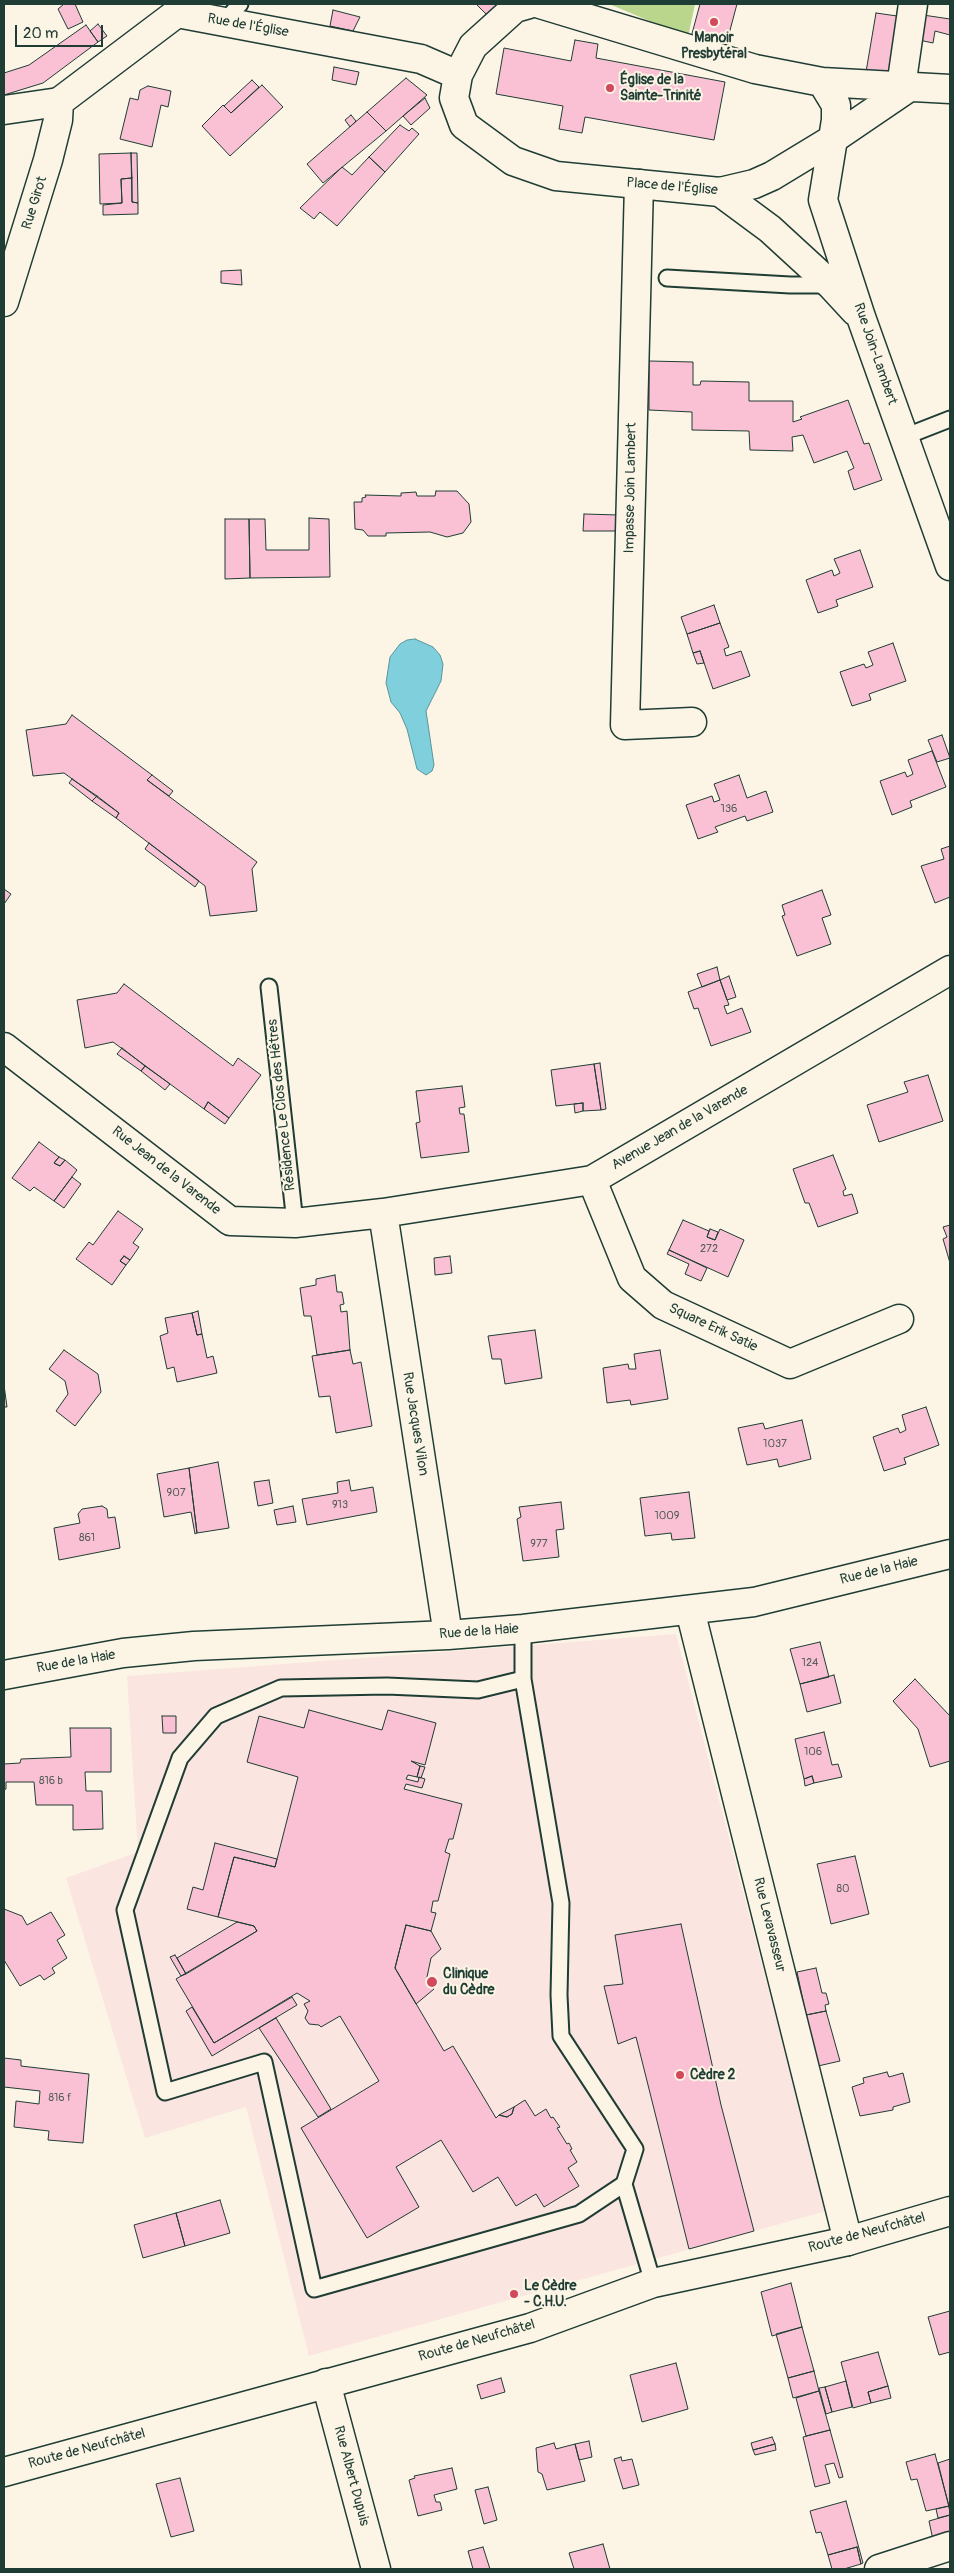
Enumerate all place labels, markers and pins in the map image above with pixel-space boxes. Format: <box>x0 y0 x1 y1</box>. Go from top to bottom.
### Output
marker: Manoir Presbytéral <box>708 16 720 28</box>
place label: Manoir Presbytéral <box>681 30 747 62</box>
place label: Église de la Sainte-Trinité <box>620 72 702 104</box>
marker: Église de la Sainte-Trinité <box>604 82 616 94</box>
place label: Clinique du Cèdre <box>443 1966 495 1998</box>
marker: Clinique du Cèdre <box>425 1975 439 1989</box>
place label: Cèdre 2 <box>690 2067 735 2083</box>
marker: Cèdre 2 <box>674 2069 686 2081</box>
place label: Le Cèdre - C.H.U. <box>524 2278 576 2310</box>
marker: Le Cèdre - C.H.U. <box>508 2288 520 2300</box>

